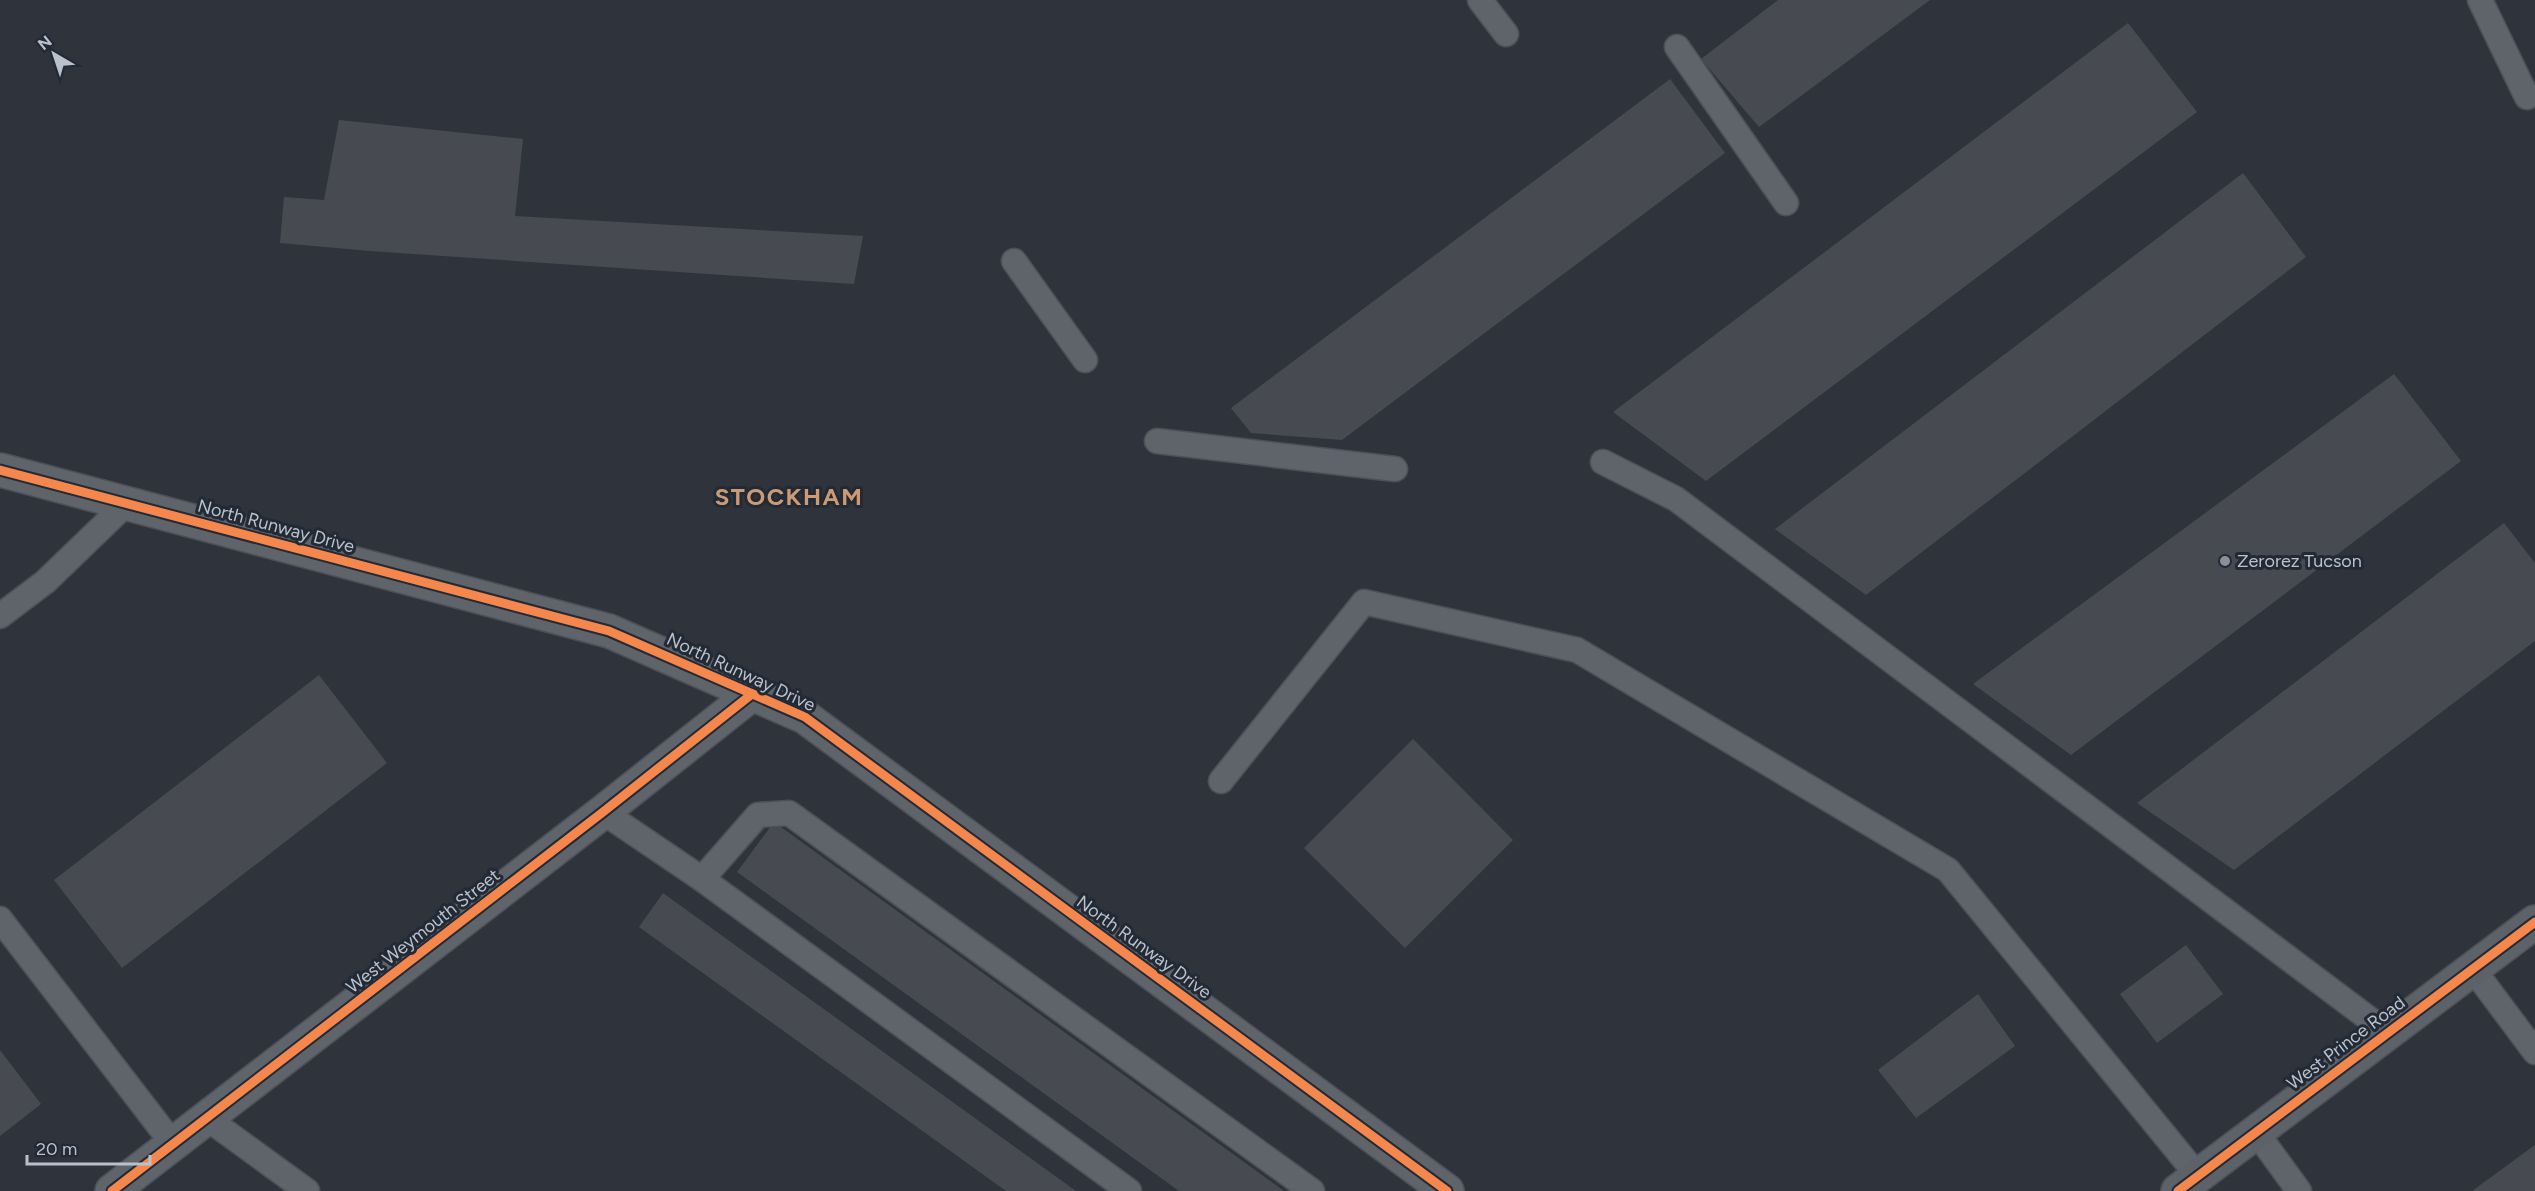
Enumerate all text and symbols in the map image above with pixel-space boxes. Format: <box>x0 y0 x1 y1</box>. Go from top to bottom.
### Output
north arrow <box>24 24 84 84</box>
text: N <box>34 31 56 54</box>
district label: STOCKHAM <box>715 482 863 511</box>
street label: North Runway Drive <box>195 494 357 558</box>
place label: Zerorez Tucson <box>2237 550 2362 572</box>
marker: Zerorez Tucson <box>2218 554 2232 568</box>
street label: North Runway Drive <box>663 628 819 716</box>
street label: West Weymouth Street <box>342 864 504 998</box>
street label: North Runway Drive <box>1072 891 1216 1003</box>
street label: West Prince Road <box>2283 991 2409 1095</box>
scale bar <box>27 1128 150 1166</box>
text: 20 m <box>36 1138 77 1160</box>

